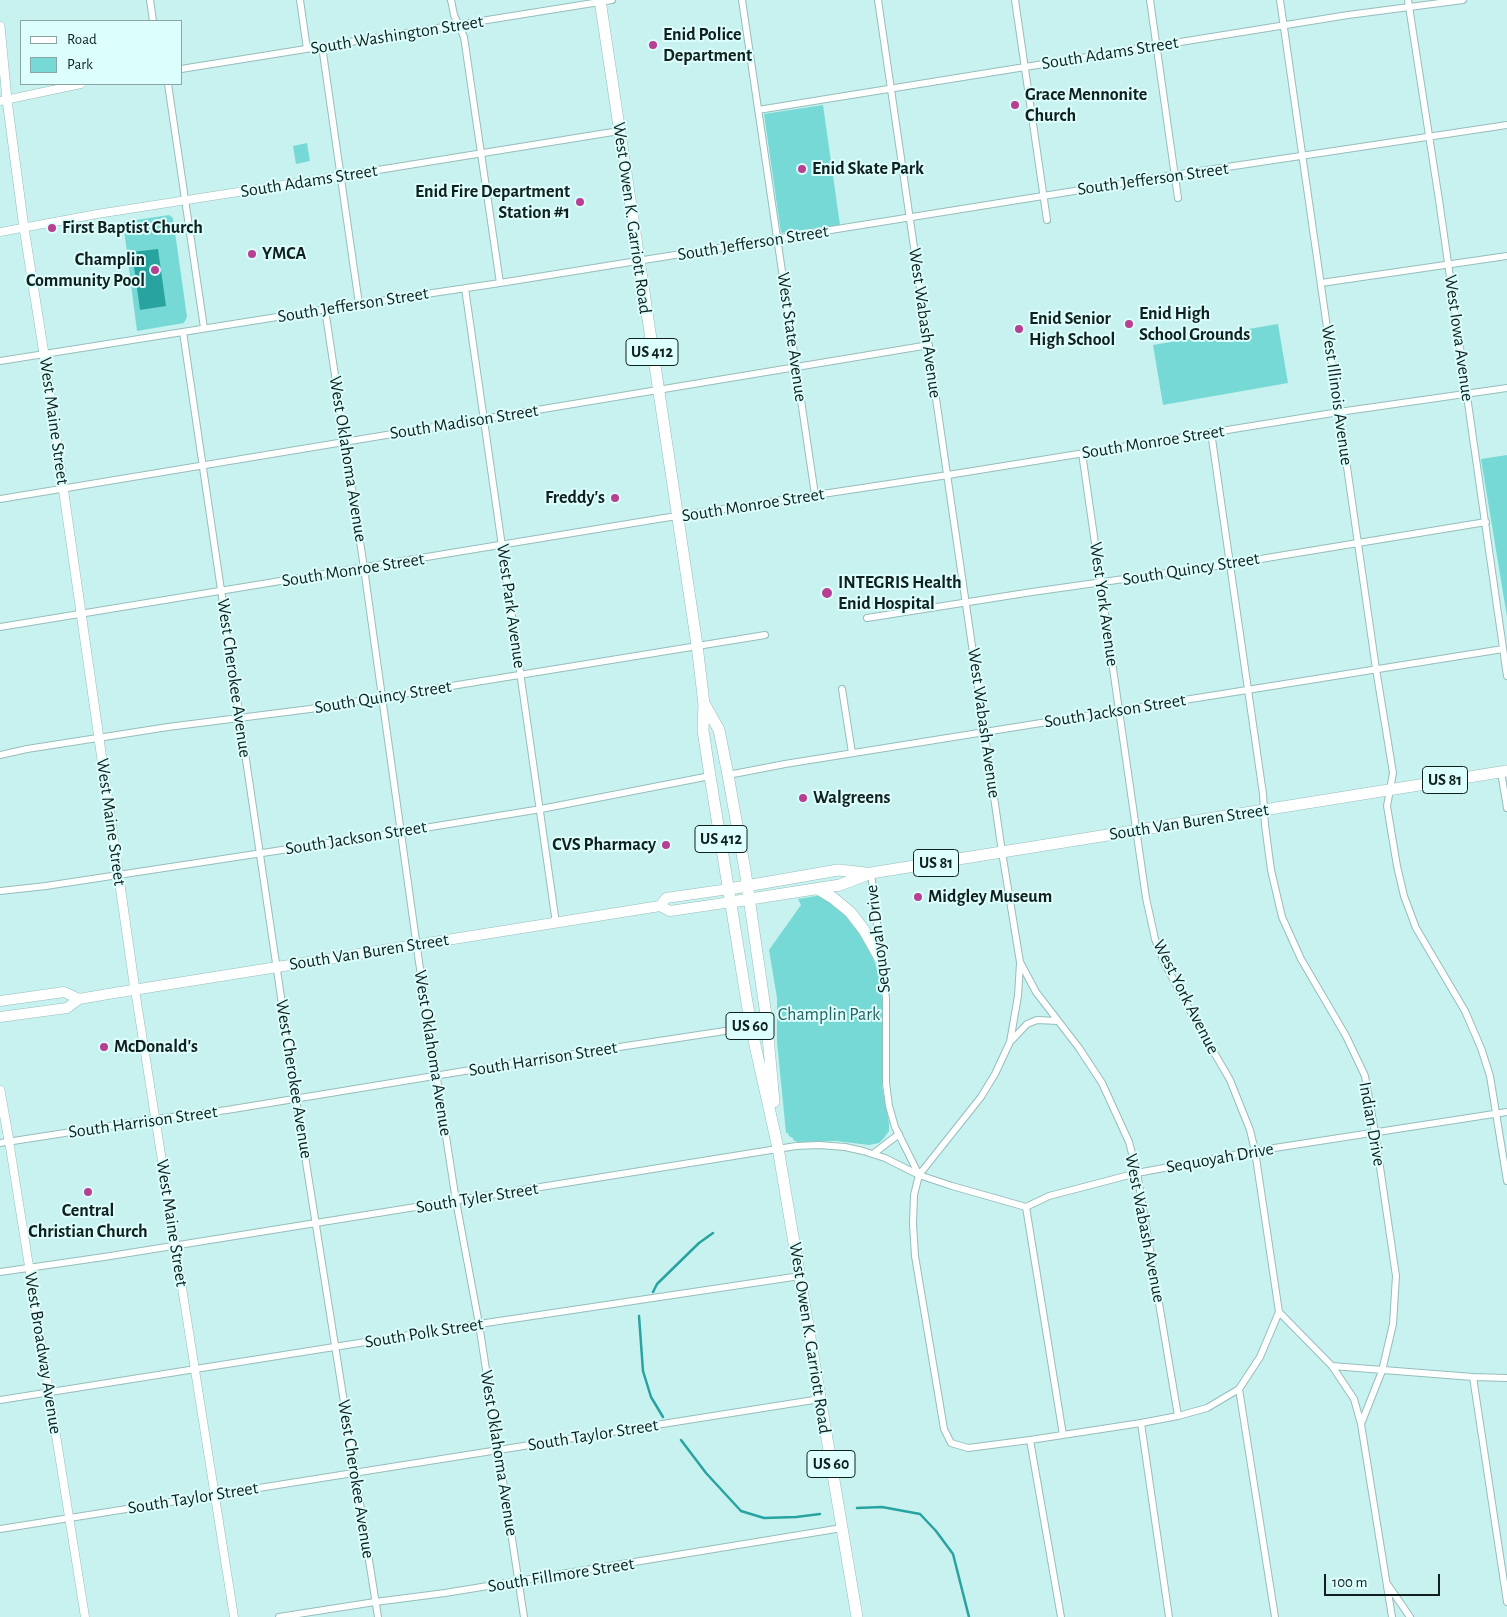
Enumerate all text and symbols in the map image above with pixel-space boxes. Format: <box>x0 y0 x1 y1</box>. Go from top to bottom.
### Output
street label: South Washington Street <box>309 11 485 59</box>
legend <box>20 20 182 85</box>
place label: Enid Police Department <box>663 24 752 66</box>
text: Road <box>67 32 97 47</box>
street label: South Adams Street <box>1040 32 1180 74</box>
marker: Enid Police Department <box>647 39 659 51</box>
text: Park <box>67 57 93 72</box>
place label: Grace Mennonite Church <box>1025 84 1147 126</box>
marker: Grace Mennonite Church <box>1009 99 1021 111</box>
street label: West Owen K. Garriott Road <box>608 121 656 315</box>
place label: Enid Skate Park <box>812 158 924 180</box>
street label: South Jefferson Street <box>1076 158 1230 200</box>
street label: South Adams Street <box>239 160 379 202</box>
marker: Enid Skate Park <box>796 163 808 175</box>
place label: Enid Fire Department Station #1 <box>415 181 570 223</box>
marker: Enid Fire Department Station #1 <box>574 196 586 208</box>
place label: First Baptist Church <box>62 217 203 239</box>
street label: South Jefferson Street <box>676 220 830 266</box>
marker: First Baptist Church <box>46 222 58 234</box>
place label: YMCA <box>262 243 306 265</box>
street label: West Wabash Avenue <box>904 247 946 399</box>
marker: YMCA <box>246 248 258 260</box>
place label: Champlin Community Pool <box>26 249 145 292</box>
marker: Champlin Community Pool <box>149 264 161 276</box>
street label: West State Avenue <box>772 271 812 403</box>
street label: West Iowa Avenue <box>1439 273 1479 403</box>
street label: South Jefferson Street <box>276 282 430 328</box>
place label: Enid High School Grounds <box>1139 303 1250 346</box>
place label: Enid Senior High School <box>1029 308 1115 350</box>
marker: Enid High School Grounds <box>1123 318 1135 330</box>
marker: Enid Senior High School <box>1013 323 1025 335</box>
street label: West Illinois Avenue <box>1316 323 1358 467</box>
road number: US 412 <box>626 338 678 366</box>
street label: West Maine Street <box>34 356 74 486</box>
street label: West Oklahoma Avenue <box>324 375 372 543</box>
street label: South Madison Street <box>388 400 540 444</box>
street label: South Monroe Street <box>1080 420 1226 464</box>
street label: South Monroe Street <box>680 483 826 527</box>
place label: Freddy's <box>545 487 605 509</box>
marker: Freddy's <box>609 492 621 504</box>
street label: West York Avenue <box>1085 540 1123 668</box>
street label: West Park Avenue <box>492 542 530 670</box>
street label: South Quincy Street <box>1121 547 1261 591</box>
street label: South Monroe Street <box>280 548 426 592</box>
place label: INTEGRIS Health Enid Hospital <box>838 572 962 614</box>
marker: INTEGRIS Health Enid Hospital <box>820 586 834 600</box>
street label: West Cherokee Avenue <box>212 597 256 759</box>
street label: West Wabash Avenue <box>963 647 1005 799</box>
street label: South Quincy Street <box>313 675 453 719</box>
street label: South Jackson Street <box>1043 689 1187 733</box>
street label: West Maine Street <box>91 757 131 887</box>
road number: US 81 <box>1422 766 1468 794</box>
place label: Walgreens <box>813 787 890 809</box>
marker: Walgreens <box>797 792 809 804</box>
street label: South Van Buren Street <box>1108 799 1270 845</box>
street label: South Jackson Street <box>284 816 428 860</box>
road number: US 412 <box>695 826 747 852</box>
place label: CVS Pharmacy <box>552 834 656 856</box>
marker: CVS Pharmacy <box>660 839 672 851</box>
road number: US 81 <box>914 850 958 876</box>
street label: Sequoyah Drive <box>861 884 895 994</box>
place label: Midgley Museum <box>928 886 1052 908</box>
marker: Midgley Museum <box>912 891 924 903</box>
street label: South Van Buren Street <box>288 929 450 975</box>
street label: West York Avenue <box>1148 936 1224 1058</box>
street label: West Oklahoma Avenue <box>409 969 457 1137</box>
street label: West Cherokee Avenue <box>271 998 317 1160</box>
park label: Champlin Park <box>778 1004 880 1026</box>
road number: US 60 <box>726 1012 774 1040</box>
place label: McDonald's <box>114 1036 198 1058</box>
street label: South Harrison Street <box>467 1037 619 1081</box>
marker: McDonald's <box>98 1041 110 1053</box>
street label: Indian Drive <box>1354 1080 1390 1168</box>
street label: South Harrison Street <box>67 1101 219 1143</box>
street label: Sequoyah Drive <box>1165 1138 1275 1178</box>
street label: West Wabash Avenue <box>1120 1152 1170 1304</box>
street label: West Maine Street <box>151 1158 193 1288</box>
street label: South Tyler Street <box>414 1178 540 1218</box>
marker: Central Christian Church <box>82 1186 94 1198</box>
place label: Central Christian Church <box>28 1200 148 1242</box>
street label: West Owen K. Garriott Road <box>784 1241 836 1435</box>
street label: West Broadway Avenue <box>20 1270 66 1436</box>
street label: South Polk Street <box>363 1313 485 1353</box>
street label: West Oklahoma Avenue <box>475 1369 523 1537</box>
street label: West Cherokee Avenue <box>333 1398 379 1560</box>
street label: South Taylor Street <box>526 1414 660 1456</box>
road number: US 60 <box>807 1450 855 1478</box>
street label: South Taylor Street <box>126 1477 260 1519</box>
street label: South Fillmore Street <box>486 1553 636 1597</box>
scale bar <box>1327 1564 1443 1596</box>
text: 100 m <box>1332 1575 1367 1590</box>

